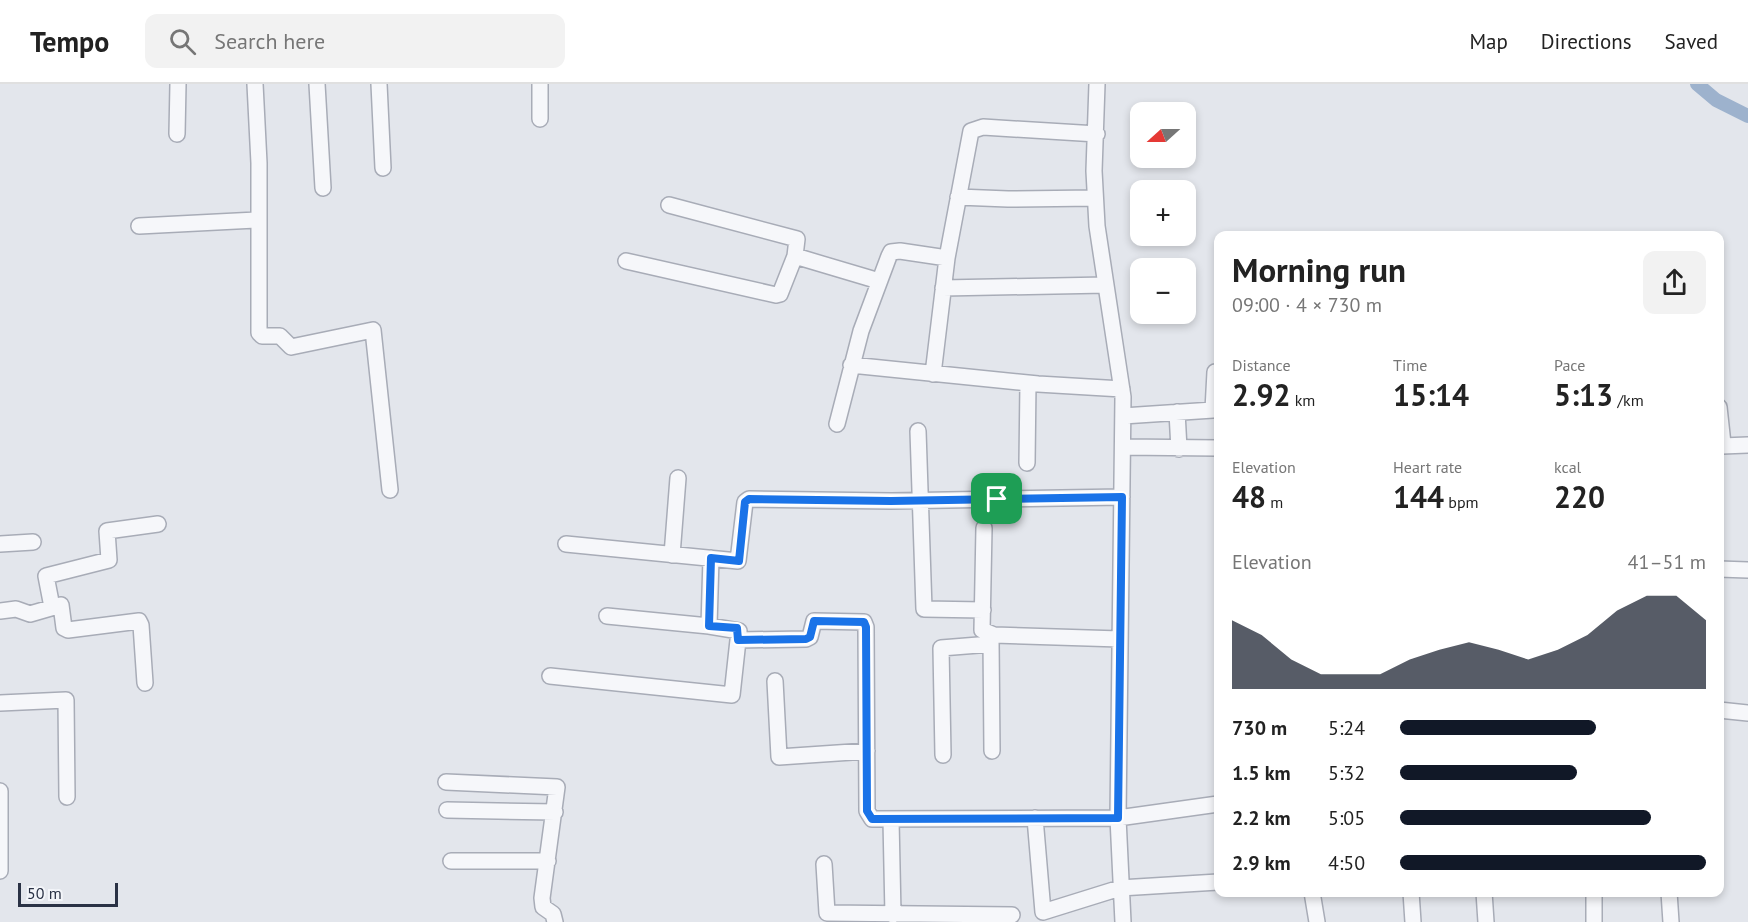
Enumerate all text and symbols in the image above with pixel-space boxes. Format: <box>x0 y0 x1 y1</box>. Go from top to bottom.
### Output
search box <box>145 14 565 68</box>
text: Tempo <box>30 23 109 60</box>
icon: search <box>166 25 199 58</box>
text: Search here <box>214 27 325 55</box>
text: Map <box>1469 28 1508 55</box>
text: Directions <box>1541 28 1632 55</box>
text: Saved <box>1665 28 1718 55</box>
north arrow <box>1130 102 1196 168</box>
map controls <box>1130 102 1196 324</box>
button: + <box>1130 180 1196 246</box>
text: Morning run <box>1232 248 1406 291</box>
button: share <box>1643 251 1706 314</box>
button: − <box>1130 258 1196 324</box>
text: 09:00 · 4 × 730 m <box>1232 292 1382 318</box>
text: Distance <box>1232 355 1291 375</box>
text: Time <box>1393 355 1427 375</box>
text: Pace <box>1554 355 1585 375</box>
text: 2.92 <box>1232 375 1290 414</box>
text: 15:14 <box>1393 375 1469 414</box>
text: 5:13 <box>1554 375 1613 414</box>
text: km <box>1290 390 1315 410</box>
text: /km <box>1613 390 1644 410</box>
text: Elevation <box>1232 457 1296 477</box>
text: Heart rate <box>1393 457 1462 477</box>
text: kcal <box>1554 457 1581 477</box>
pin <box>971 473 1022 524</box>
text: 48 <box>1232 477 1266 516</box>
text: 144 <box>1393 477 1444 516</box>
text: 220 <box>1554 477 1605 516</box>
icon: arrive <box>980 482 1013 515</box>
text: m <box>1266 492 1283 512</box>
text: bpm <box>1444 492 1479 512</box>
text: Elevation <box>1232 549 1312 575</box>
text: 41–51 m <box>1628 549 1706 575</box>
text: 730 m <box>1232 715 1287 741</box>
text: 5:24 <box>1328 715 1365 741</box>
text: 1.5 km <box>1232 760 1291 786</box>
text: 5:32 <box>1328 760 1365 786</box>
text: 2.2 km <box>1232 805 1291 831</box>
text: 5:05 <box>1328 805 1365 831</box>
text: 2.9 km <box>1232 850 1291 876</box>
text: 4:50 <box>1328 850 1365 876</box>
scale bar <box>18 880 118 908</box>
text: 50 m <box>27 883 62 903</box>

